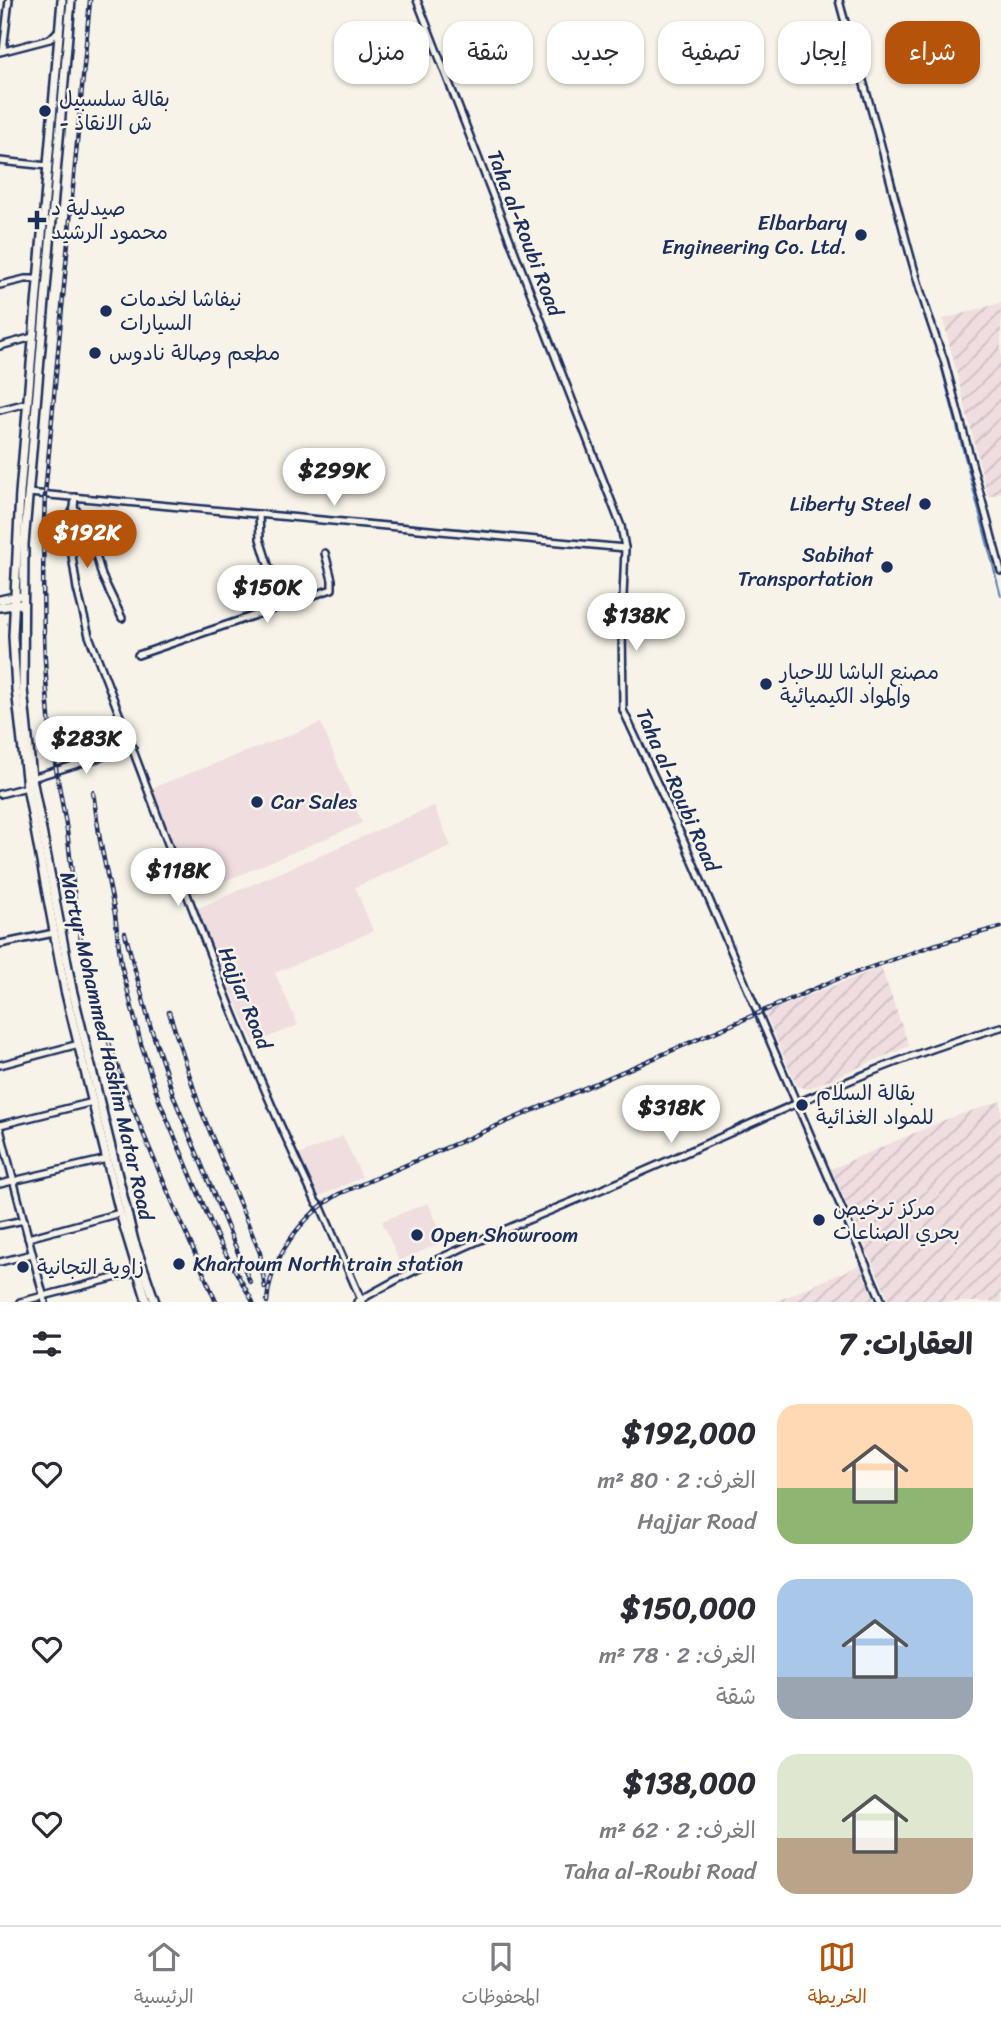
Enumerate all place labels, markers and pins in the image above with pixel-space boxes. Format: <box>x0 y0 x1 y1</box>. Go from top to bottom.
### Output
place label: بقالة سلسبيل - ش الانقاذ <box>59 80 170 142</box>
marker: بقالة سلسبيل - ش الانقاذ <box>37 103 53 119</box>
place label: صيدلية د محمود الرشيد <box>51 189 168 251</box>
place label: Elbarbary Engineering Co. Ltd. <box>662 204 847 266</box>
marker: صيدلية د محمود الرشيد <box>29 212 45 228</box>
marker: Elbarbary Engineering Co. Ltd. <box>853 227 869 243</box>
place label: نيفاشا لخدمات السيارات <box>120 280 242 342</box>
marker: نيفاشا لخدمات السيارات <box>98 303 114 319</box>
place label: مطعم وصالة نادوس <box>109 334 280 372</box>
marker: مطعم وصالة نادوس <box>87 345 103 361</box>
pin: $299K <box>285 448 383 508</box>
place label: Liberty Steel <box>790 485 912 523</box>
marker: Liberty Steel <box>917 496 933 512</box>
pin: $192K <box>38 510 136 570</box>
place label: Sabihat Transportation <box>738 536 875 598</box>
marker: Sabihat Transportation <box>879 559 895 575</box>
pin: $150K <box>218 566 316 625</box>
pin: $138K <box>587 594 685 653</box>
place label: مصنع الباشا للاحبار والمواد الكيميائية <box>778 653 939 715</box>
marker: مصنع الباشا للاحبار والمواد الكيميائية <box>758 676 774 692</box>
pin: $283K <box>37 716 135 776</box>
place label: Car Sales <box>271 783 358 821</box>
marker: Car Sales <box>249 794 265 810</box>
pin: $118K <box>129 848 227 908</box>
place label: بقالة السلام للمواد الغذائية <box>816 1074 934 1136</box>
pin: $318K <box>622 1086 720 1145</box>
marker: بقالة السلام للمواد الغذائية <box>794 1097 810 1113</box>
place label: مركز ترخيص بحري الصناعات <box>833 1189 960 1251</box>
marker: مركز ترخيص بحري الصناعات <box>811 1212 827 1228</box>
place label: Open Showroom <box>431 1216 578 1254</box>
marker: Open Showroom <box>409 1227 425 1243</box>
place label: Khartoum North train station <box>193 1245 463 1283</box>
place label: زاوية التجانية <box>37 1248 144 1286</box>
marker: Khartoum North train station <box>171 1256 187 1272</box>
marker: زاوية التجانية <box>15 1259 31 1275</box>

